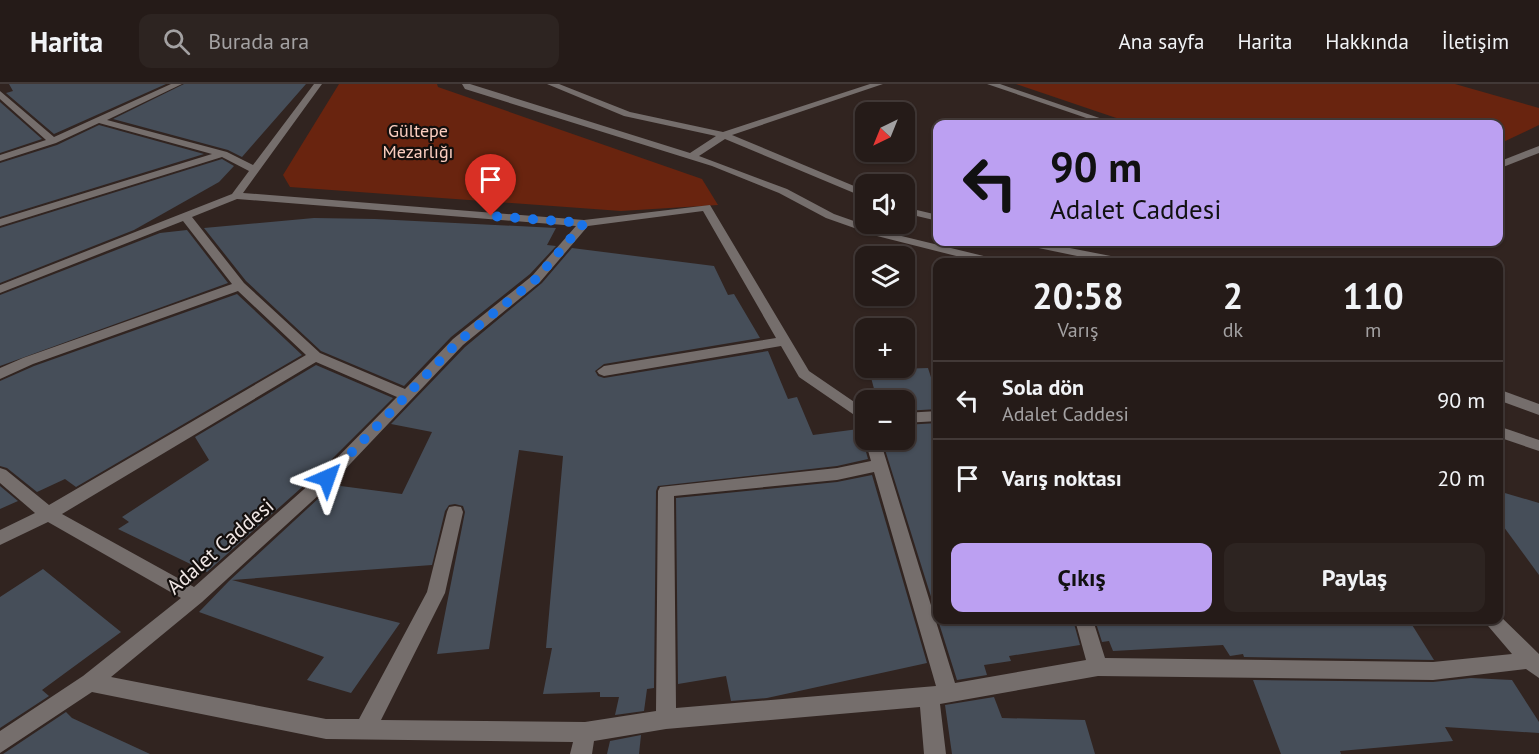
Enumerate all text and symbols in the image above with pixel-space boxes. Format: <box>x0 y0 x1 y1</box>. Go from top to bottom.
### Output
search box <box>139 14 559 68</box>
text: Harita <box>30 23 103 60</box>
icon: search <box>160 25 193 58</box>
text: Burada ara <box>208 27 309 55</box>
text: Ana sayfa <box>1119 28 1204 55</box>
text: Harita <box>1237 28 1292 55</box>
text: Hakkında <box>1325 28 1409 55</box>
text: İletişim <box>1442 28 1509 55</box>
north arrow <box>855 102 915 162</box>
map controls <box>855 102 915 450</box>
park label: Gültepe Mezarlığı <box>383 119 453 163</box>
text: 90 m <box>1050 139 1142 194</box>
icon: left <box>951 144 1029 222</box>
pin <box>465 154 516 216</box>
icon: arrive <box>474 163 507 196</box>
button: sound <box>855 174 915 234</box>
text: Adalet Caddesi <box>1050 192 1221 226</box>
button: layers <box>855 246 915 306</box>
text: 20:58 <box>1032 272 1124 319</box>
text: 2 <box>1223 272 1243 319</box>
text: 110 <box>1342 272 1404 319</box>
text: Varış <box>1057 317 1098 343</box>
text: dk <box>1223 317 1243 343</box>
text: m <box>1365 317 1381 343</box>
button: + <box>855 318 915 378</box>
text: Sola dön <box>1002 373 1084 401</box>
icon: left <box>951 384 984 417</box>
text: 90 m <box>1437 386 1485 414</box>
button: − <box>855 390 915 450</box>
text: Adalet Caddesi <box>1002 401 1129 427</box>
position arrow <box>295 446 359 510</box>
icon: arrive <box>951 462 984 495</box>
text: Varış noktası <box>1002 464 1122 492</box>
text: 20 m <box>1437 464 1485 492</box>
street label: Adalet Caddesi <box>161 492 279 600</box>
button: Çıkış <box>951 543 1212 612</box>
button: Paylaş <box>1224 543 1485 612</box>

